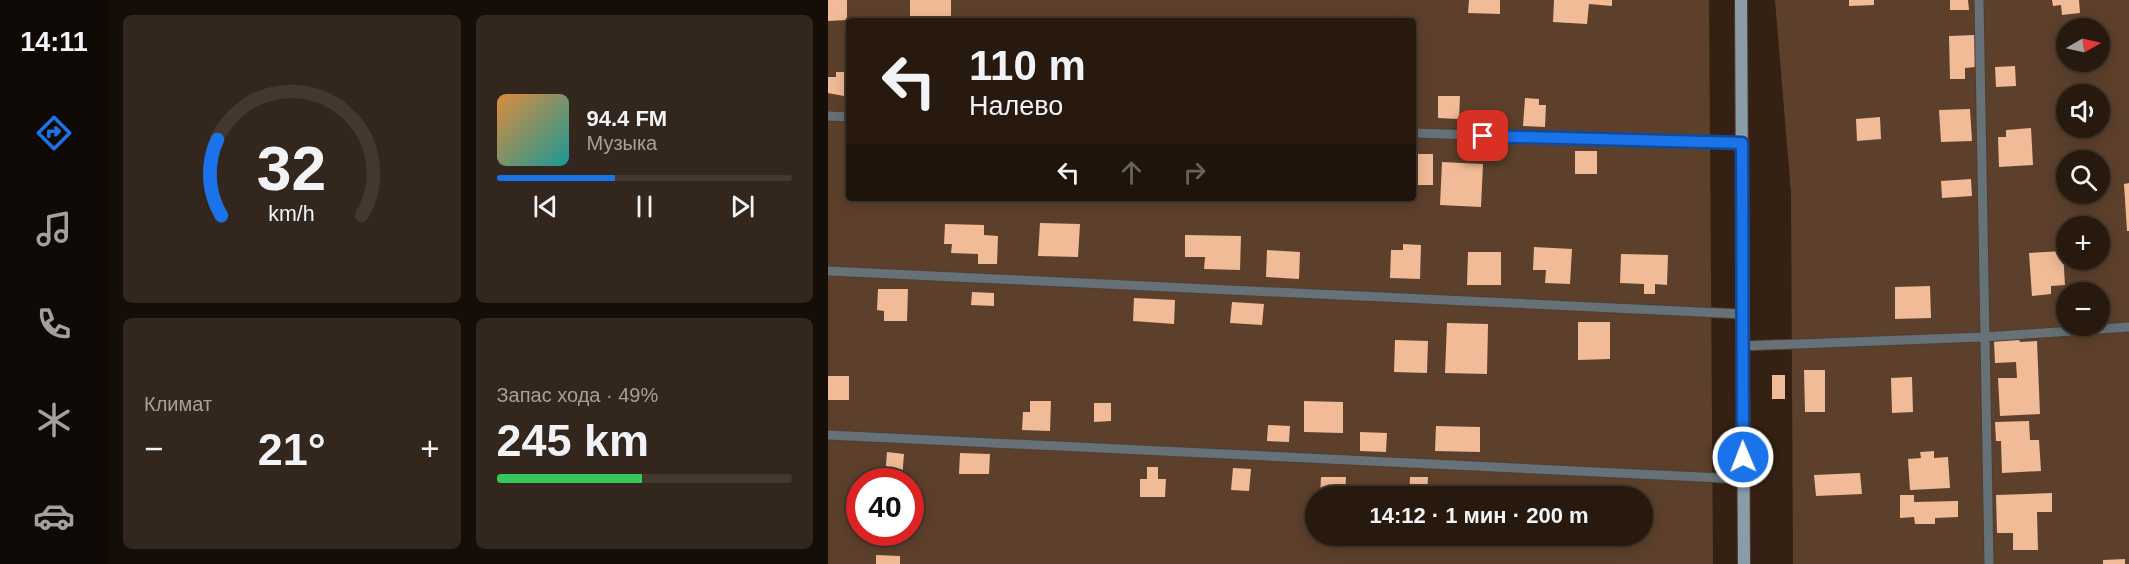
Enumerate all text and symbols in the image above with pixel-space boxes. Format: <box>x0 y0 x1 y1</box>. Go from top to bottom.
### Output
north arrow <box>2056 18 2110 72</box>
map controls <box>2056 18 2110 336</box>
text: 14:11 <box>20 27 88 57</box>
icon: left <box>870 42 948 120</box>
text: 110 m <box>969 42 1086 89</box>
button: sound <box>2056 84 2110 138</box>
text: Налево <box>969 91 1063 121</box>
text: 94.4 FM <box>587 106 667 131</box>
pin <box>1457 110 1508 161</box>
icon: directions <box>33 112 75 154</box>
icon: arrive <box>1466 119 1499 152</box>
text: Музыка <box>587 132 657 154</box>
text: 32 <box>257 134 326 203</box>
button: search <box>2056 150 2110 204</box>
icon: left <box>1052 156 1085 189</box>
icon: ahead <box>1115 156 1148 189</box>
icon: right <box>1178 156 1211 189</box>
icon: previous <box>529 190 562 223</box>
icon: pause <box>628 190 661 223</box>
icon: next <box>726 190 759 223</box>
text: km/h <box>269 202 315 226</box>
icon: music <box>33 208 75 250</box>
button: + <box>2056 216 2110 270</box>
button: − <box>2056 282 2110 336</box>
icon: phone <box>33 303 75 345</box>
text: Запас хода · 49% <box>497 384 658 406</box>
text: Климат <box>144 393 212 415</box>
icon: climate <box>33 399 75 441</box>
text: 245 km <box>497 415 649 466</box>
text: 21° <box>258 424 326 475</box>
position arrow <box>1711 425 1775 489</box>
text: − <box>144 430 163 467</box>
text: + <box>420 430 440 467</box>
speed limit sign: 40 <box>846 468 924 546</box>
icon: car <box>33 495 75 537</box>
text: 14:12 · 1 мин · 200 m <box>1369 503 1589 528</box>

